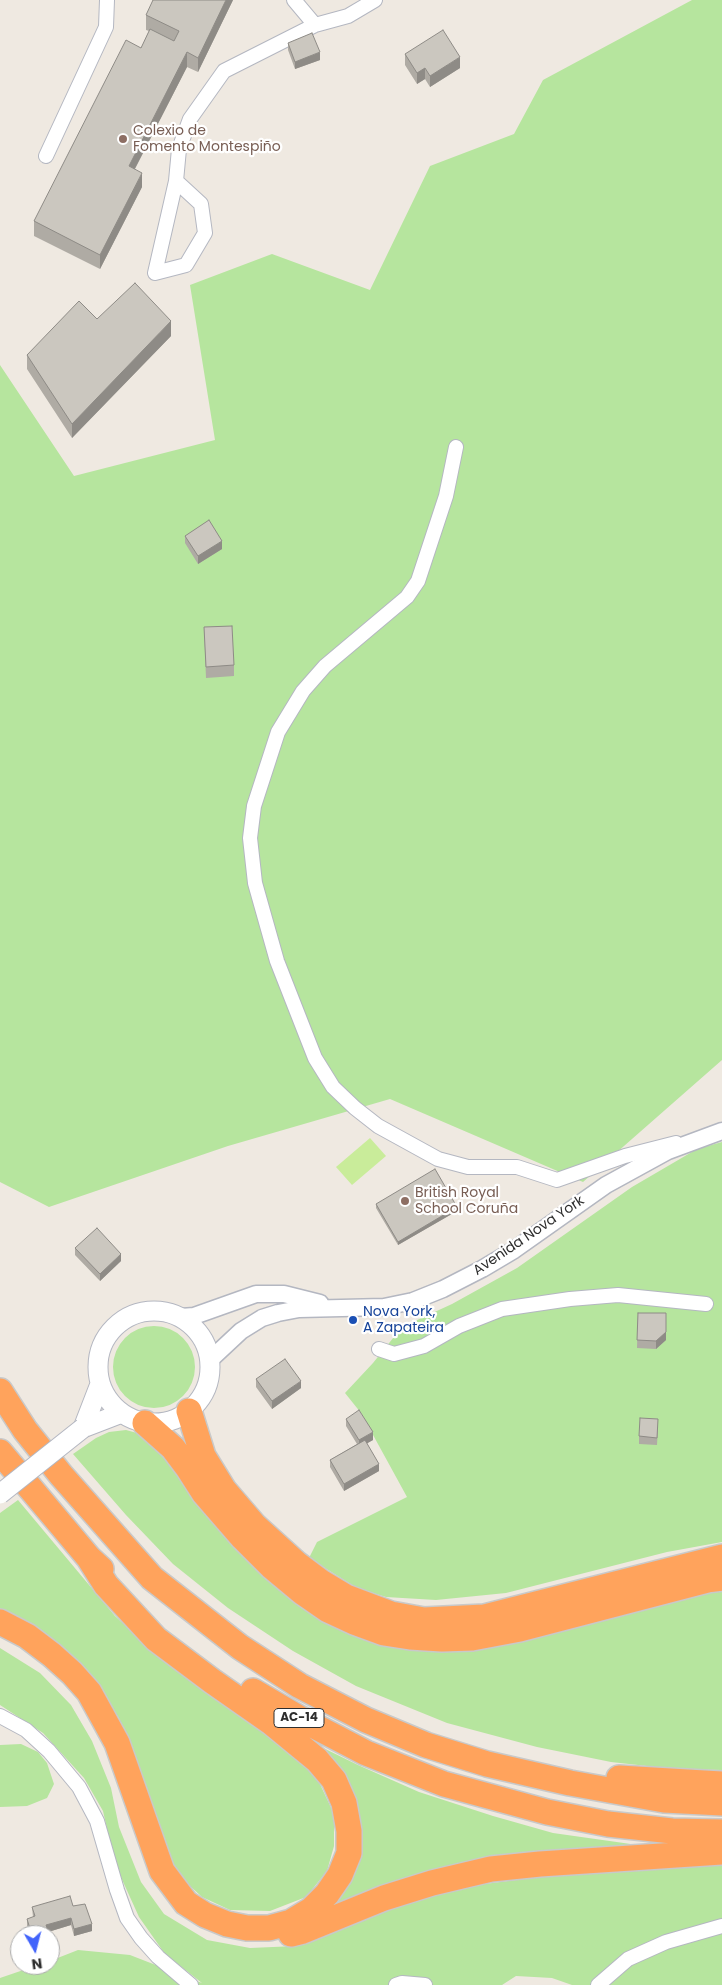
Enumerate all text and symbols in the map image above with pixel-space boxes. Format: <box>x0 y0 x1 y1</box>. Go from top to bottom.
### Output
place label: Colexio de Fomento Montespiño <box>133 123 281 156</box>
marker: Colexio de Fomento Montespiño <box>117 133 129 145</box>
place label: British Royal School Coruña <box>415 1185 518 1218</box>
street label: Avenida Nova York <box>470 1193 588 1279</box>
marker: British Royal School Coruña <box>399 1195 411 1207</box>
place label: Nova York, A Zapateira <box>363 1304 444 1336</box>
marker: Nova York, A Zapateira <box>347 1314 359 1326</box>
road number: AC-14 <box>274 1709 324 1728</box>
north arrow <box>10 1925 60 1975</box>
text: N <box>30 1953 44 1974</box>

